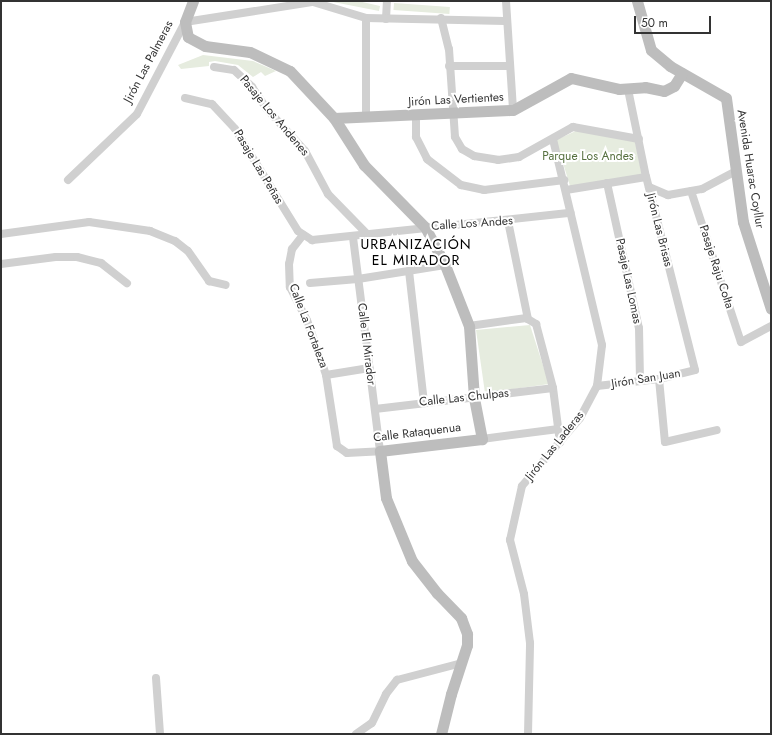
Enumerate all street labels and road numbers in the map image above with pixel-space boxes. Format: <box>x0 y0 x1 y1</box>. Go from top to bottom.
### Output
street label: Jirón Las Palmeras <box>121 18 177 106</box>
street label: Pasaje Los Andenes <box>236 73 312 159</box>
street label: Jirón Las Vertientes <box>408 90 504 110</box>
street label: Avenida Huarac Coyllur <box>734 109 766 229</box>
street label: Pasaje Las Peñas <box>230 127 286 207</box>
street label: Jirón Las Brisas <box>643 192 675 268</box>
street label: Calle Los Andes <box>431 214 513 234</box>
street label: Pasaje Raju Colta <box>696 223 736 311</box>
street label: Pasaje Las Lomas <box>612 237 644 325</box>
street label: Calle La Fortaleza <box>285 282 331 370</box>
street label: Calle El Mirador <box>354 302 378 386</box>
street label: Jirón San Juan <box>610 366 682 392</box>
street label: Calle Las Chulpas <box>419 386 509 410</box>
street label: Jirón Las Laderas <box>523 408 587 484</box>
street label: Calle Rataquenua <box>372 420 462 446</box>

